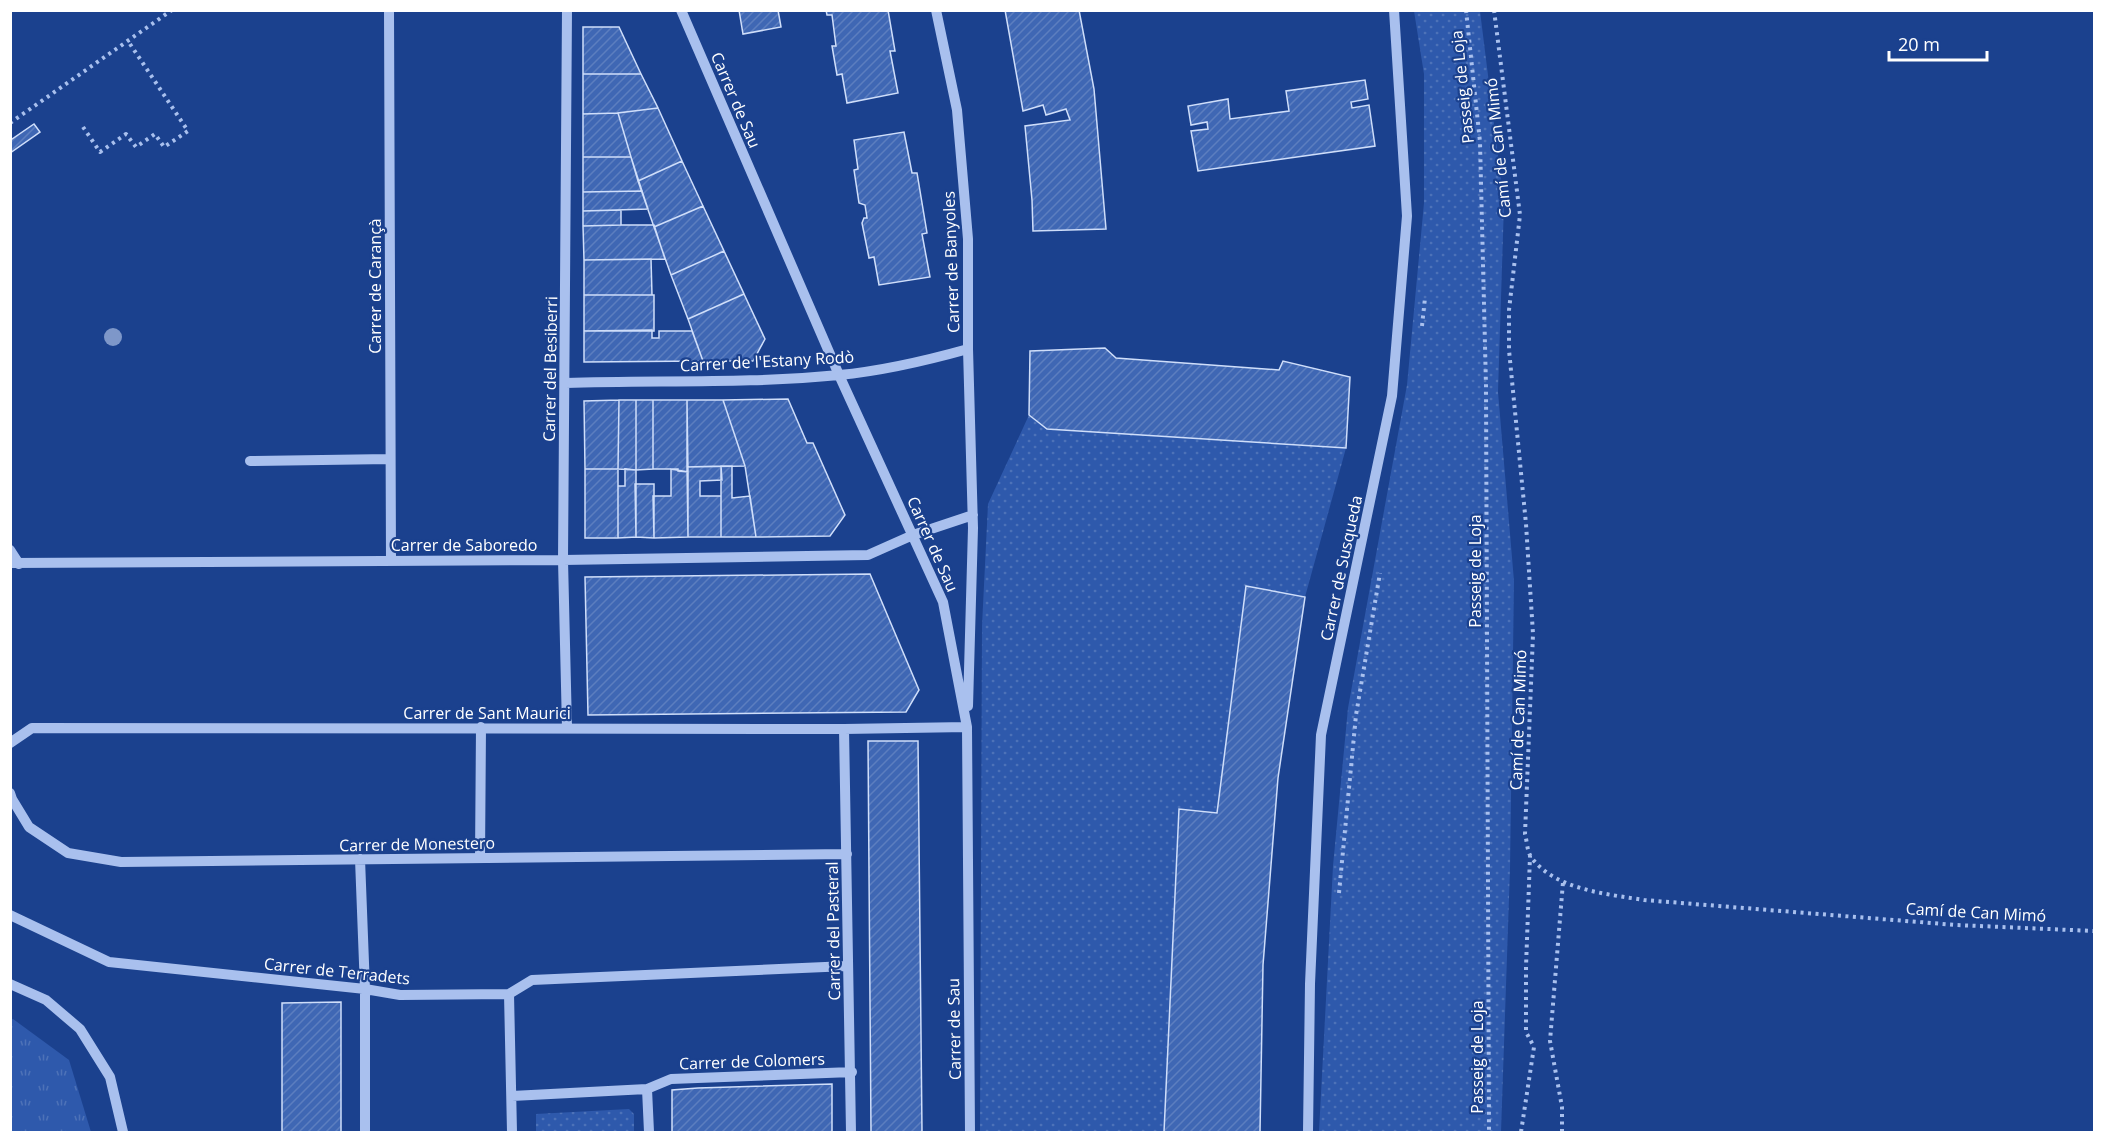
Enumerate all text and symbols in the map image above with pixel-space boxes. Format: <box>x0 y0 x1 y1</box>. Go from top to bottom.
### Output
scale bar <box>1889 24 1986 62</box>
street label: Passeig de Loja <box>1445 29 1479 145</box>
text: 20 m <box>1898 32 1940 56</box>
street label: Carrer de Sau <box>706 49 766 151</box>
street label: Camí de Can Mimó <box>1480 77 1516 219</box>
street label: Carrer de Banyoles <box>938 191 964 333</box>
street label: Carrer de Carançà <box>364 218 386 354</box>
street label: Carrer del Besiberri <box>538 296 562 442</box>
street label: Carrer de l'Estany Rodò <box>679 345 855 377</box>
street label: Carrer de Sau <box>902 493 964 595</box>
street label: Carrer de Susqueda <box>1315 493 1367 643</box>
street label: Passeig de Loja <box>1464 514 1486 628</box>
street label: Carrer de Saboredo <box>391 534 537 556</box>
street label: Camí de Can Mimó <box>1505 649 1531 791</box>
street label: Carrer de Sant Maurici <box>403 702 571 724</box>
street label: Carrer de Monestero <box>339 832 495 856</box>
street label: Carrer del Pasteral <box>821 861 845 1001</box>
street label: Camí de Can Mimó <box>1905 897 2047 927</box>
street label: Carrer de Terradets <box>263 952 411 990</box>
street label: Carrer de Sau <box>942 978 966 1080</box>
street label: Passeig de Loja <box>1466 1000 1488 1114</box>
street label: Carrer de Colomers <box>679 1047 825 1075</box>

